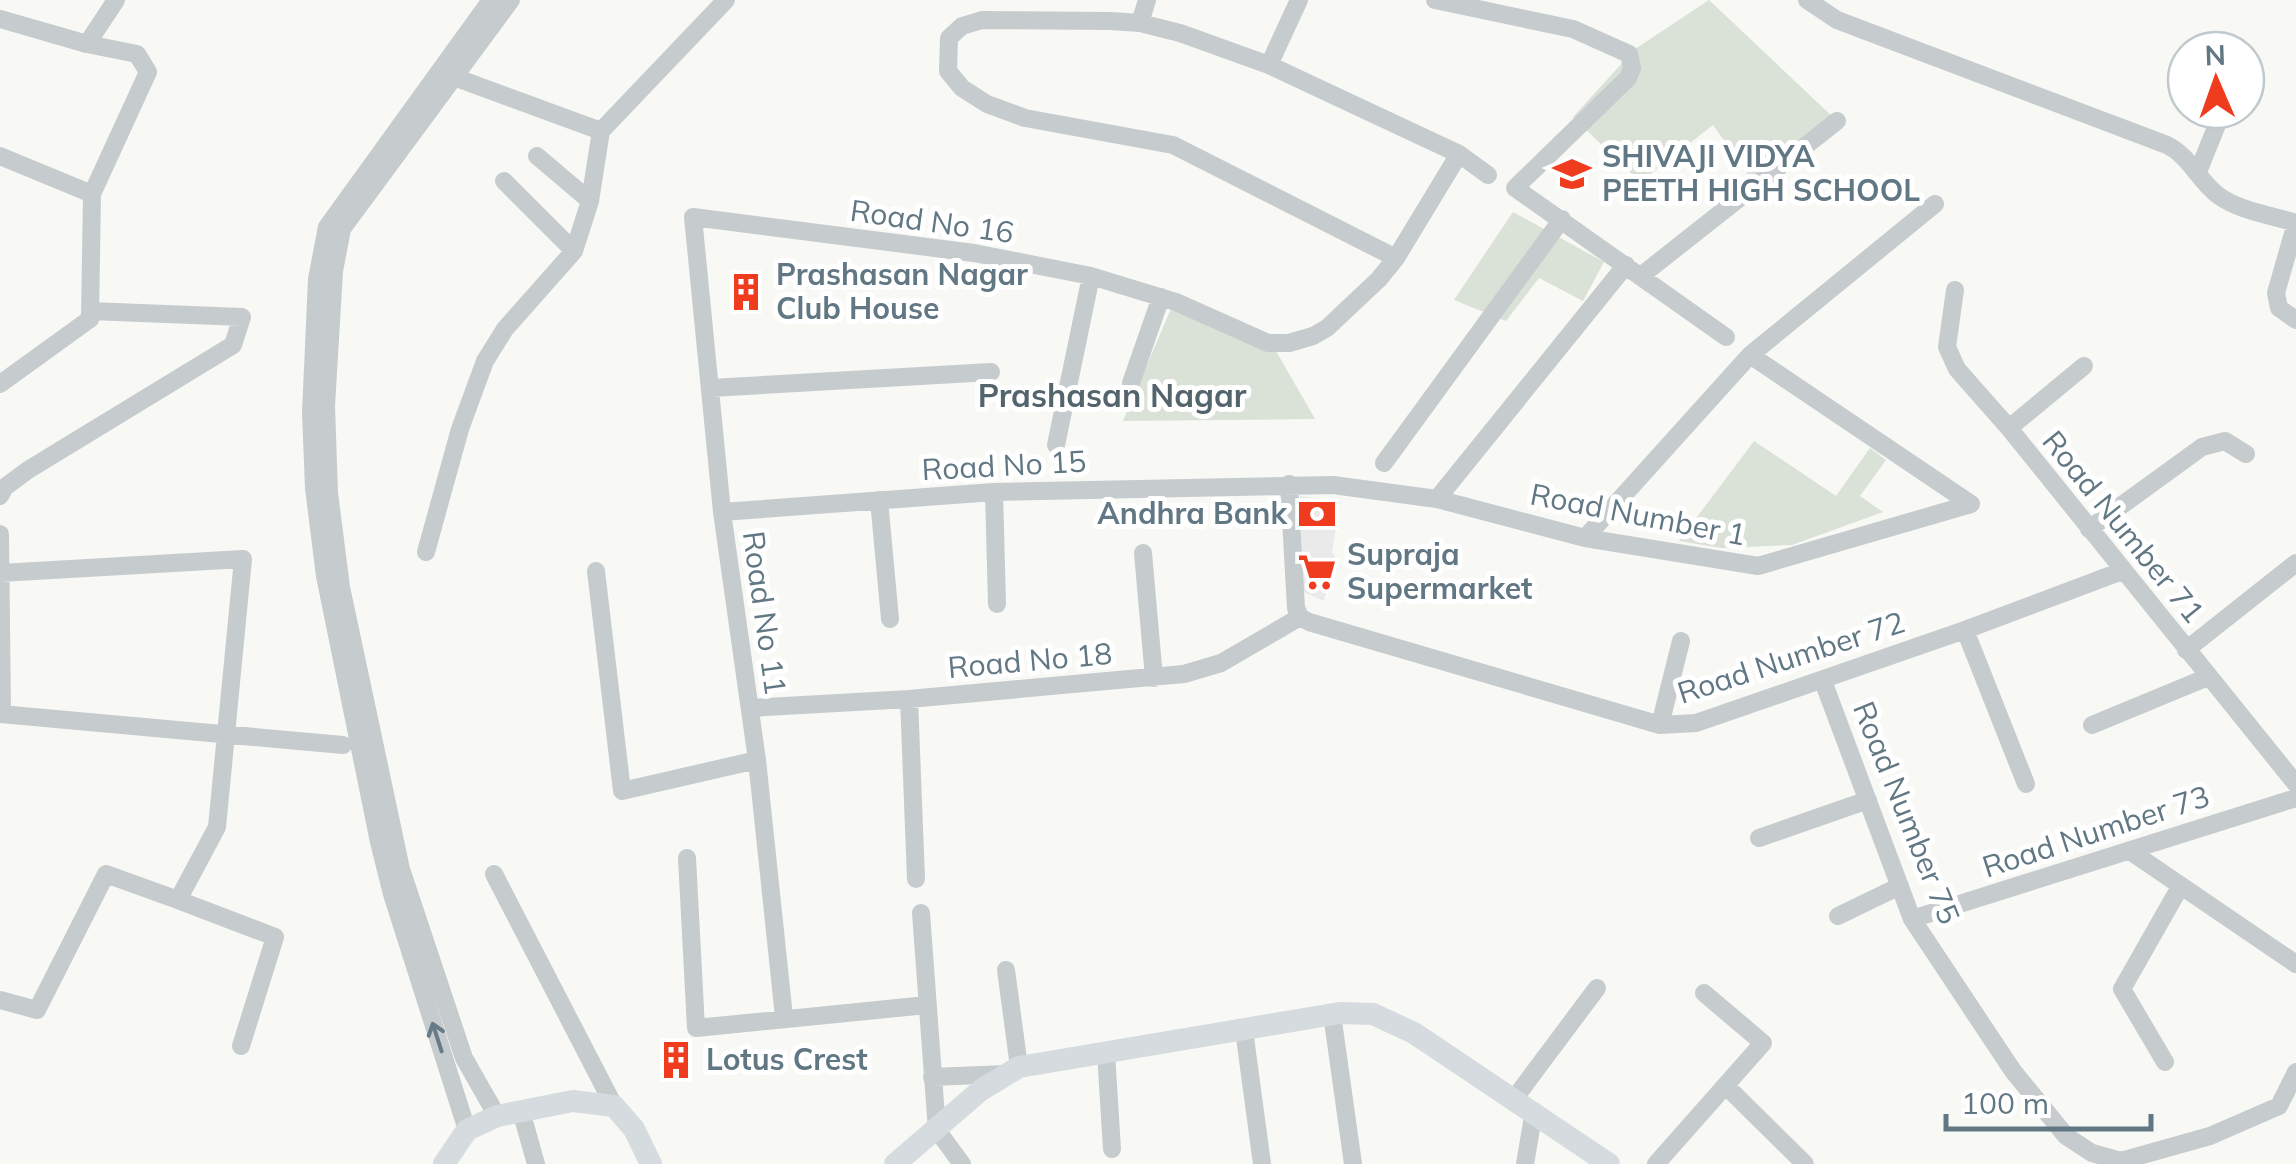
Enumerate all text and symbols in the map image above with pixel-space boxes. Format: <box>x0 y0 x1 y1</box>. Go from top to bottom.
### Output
north arrow <box>2166 30 2266 130</box>
text: N <box>2204 37 2226 72</box>
place label: SHIVAJI VIDYA PEETH HIGH SCHOOL <box>1602 137 1920 209</box>
school or university icon: SHIVAJI VIDYA PEETH HIGH SCHOOL <box>1551 153 1593 195</box>
street label: Road No 16 <box>848 191 1016 251</box>
place label: Prashasan Nagar Club House <box>776 255 1028 327</box>
building icon: Prashasan Nagar Club House <box>725 271 767 313</box>
district label: Prashasan Nagar <box>978 375 1247 415</box>
street label: Road Number 71 <box>2035 423 2213 630</box>
street label: Road No 15 <box>921 442 1087 488</box>
street label: Road Number 1 <box>1527 475 1749 554</box>
bank icon: Andhra Bank <box>1296 493 1338 535</box>
place label: Andhra Bank <box>1097 494 1288 532</box>
street label: Road No 11 <box>735 529 795 697</box>
place label: Supraja Supermarket <box>1347 535 1532 607</box>
supermarket icon: Supraja Supermarket <box>1296 551 1338 593</box>
street label: Road Number 72 <box>1672 602 1909 712</box>
street label: Road No 18 <box>946 634 1114 686</box>
street label: Road Number 75 <box>1845 696 1969 929</box>
street label: Road Number 73 <box>1977 776 2214 886</box>
one-way arrow <box>427 1021 445 1053</box>
building icon: Lotus Crest <box>655 1039 697 1081</box>
place label: Lotus Crest <box>706 1040 868 1078</box>
scale bar <box>1946 1069 2151 1131</box>
text: 100 m <box>1961 1084 2049 1122</box>

